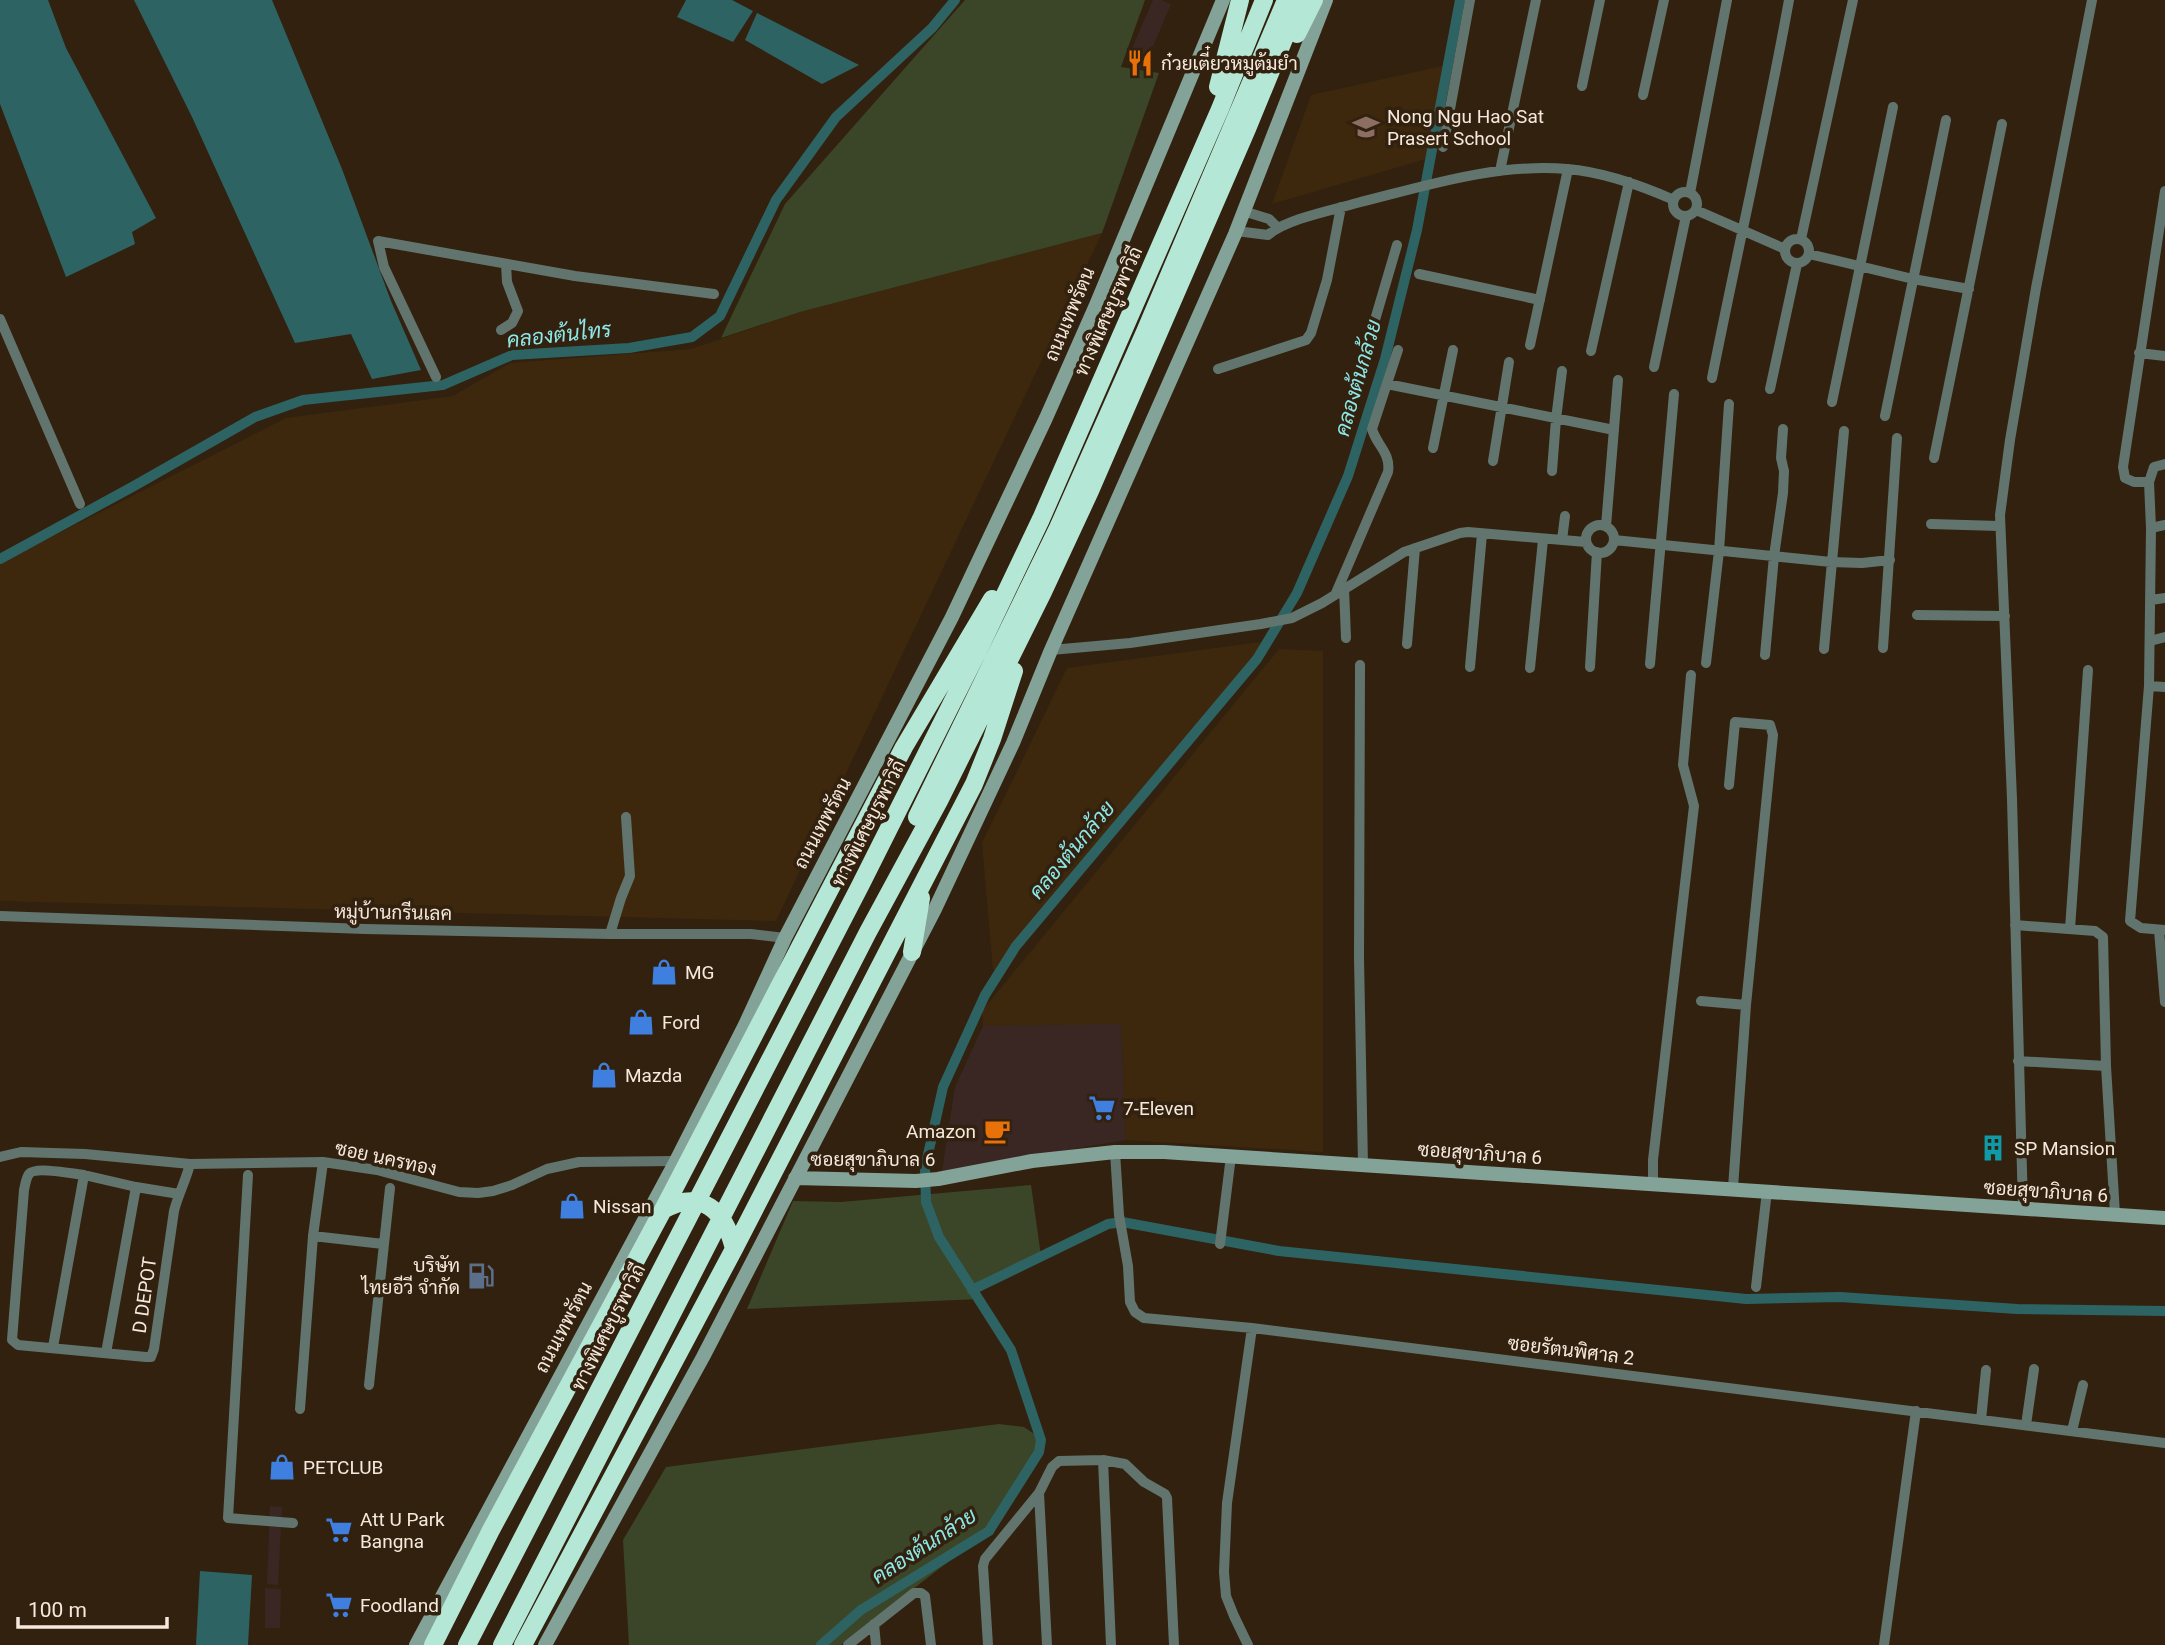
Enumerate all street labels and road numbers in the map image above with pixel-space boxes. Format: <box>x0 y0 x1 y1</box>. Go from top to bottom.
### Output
street label: ทางพิเศษบูรพาวิถี <box>1069 242 1149 380</box>
street label: ถนนเทพรัตน <box>1039 264 1100 365</box>
street label: ทางพิเศษบูรพาวิถี <box>826 755 912 891</box>
street label: ถนนเทพรัตน <box>789 774 856 873</box>
street label: หมู่บ้านกรีนเลค <box>334 899 452 927</box>
street label: ซอย นครทอง <box>333 1136 439 1180</box>
street label: ซอยสุขาภิบาล 6 <box>1417 1138 1543 1170</box>
street label: ซอยสุขาภิบาล 6 <box>811 1148 935 1172</box>
street label: ซอยสุขาภิบาล 6 <box>1983 1176 2109 1208</box>
street label: D DEPOT <box>128 1256 161 1335</box>
street label: ทางพิเศษบูรพาวิถี <box>566 1259 652 1395</box>
street label: ถนนเทพรัตน <box>530 1278 597 1377</box>
street label: ซอยรัตนพิศาล 2 <box>1506 1331 1636 1370</box>

